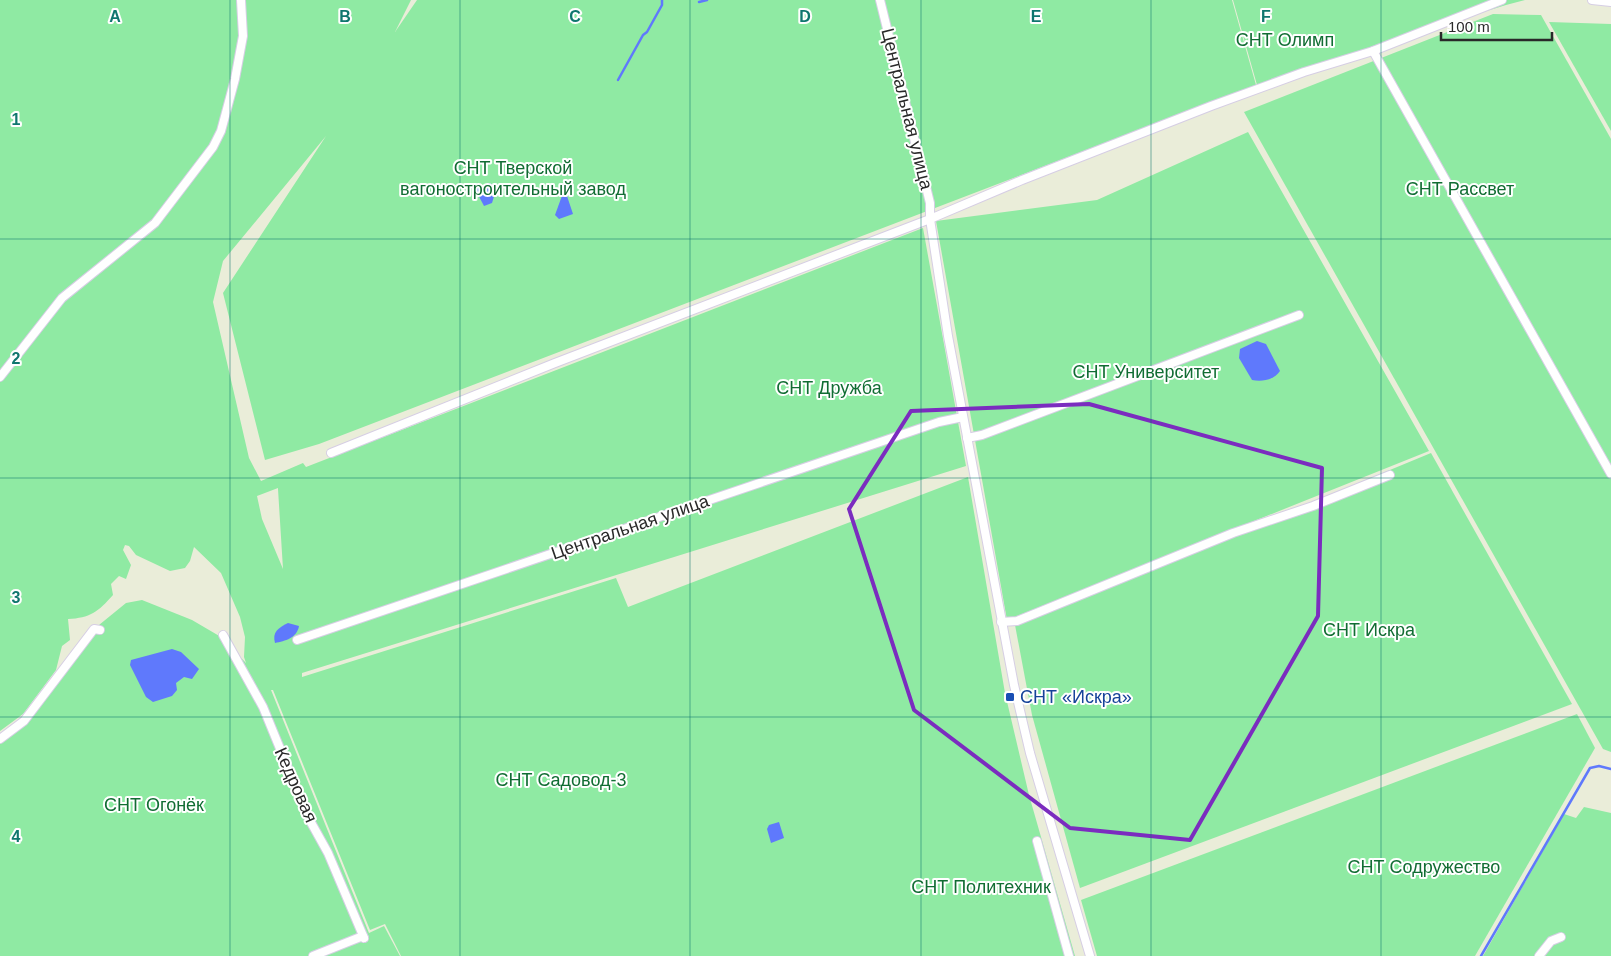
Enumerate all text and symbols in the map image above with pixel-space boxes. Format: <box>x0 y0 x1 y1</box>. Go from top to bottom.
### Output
text: A <box>109 8 121 25</box>
text: B <box>339 8 351 25</box>
text: C <box>569 8 581 25</box>
text: D <box>799 8 811 25</box>
text: E <box>1031 8 1042 25</box>
text: F <box>1261 8 1271 25</box>
scale bar <box>1441 10 1552 42</box>
text: 100 m <box>1448 18 1490 35</box>
street label: Центральная улица <box>877 26 937 193</box>
park label: СНТ Олимп <box>1236 30 1334 50</box>
text: 1 <box>12 111 21 128</box>
park label: СНТ Тверской вагоностроительный завод <box>400 158 626 199</box>
park label: СНТ Рассвет <box>1406 179 1514 199</box>
text: 2 <box>12 350 21 367</box>
park label: СНТ Университет <box>1073 362 1219 382</box>
park label: СНТ Дружба <box>776 378 883 398</box>
street label: Центральная улица <box>548 490 712 563</box>
text: 3 <box>12 589 21 606</box>
park label: СНТ Искра <box>1323 620 1416 640</box>
place label: СНТ «Искра» <box>1020 687 1132 707</box>
marker: СНТ «Искра» <box>1004 691 1016 703</box>
street label: Кедровая <box>271 745 321 825</box>
park label: СНТ Садовод-3 <box>495 770 627 790</box>
park label: СНТ Огонёк <box>104 795 204 815</box>
text: 4 <box>12 828 21 845</box>
park label: СНТ Содружество <box>1348 857 1500 877</box>
park label: СНТ Политехник <box>911 877 1051 897</box>

